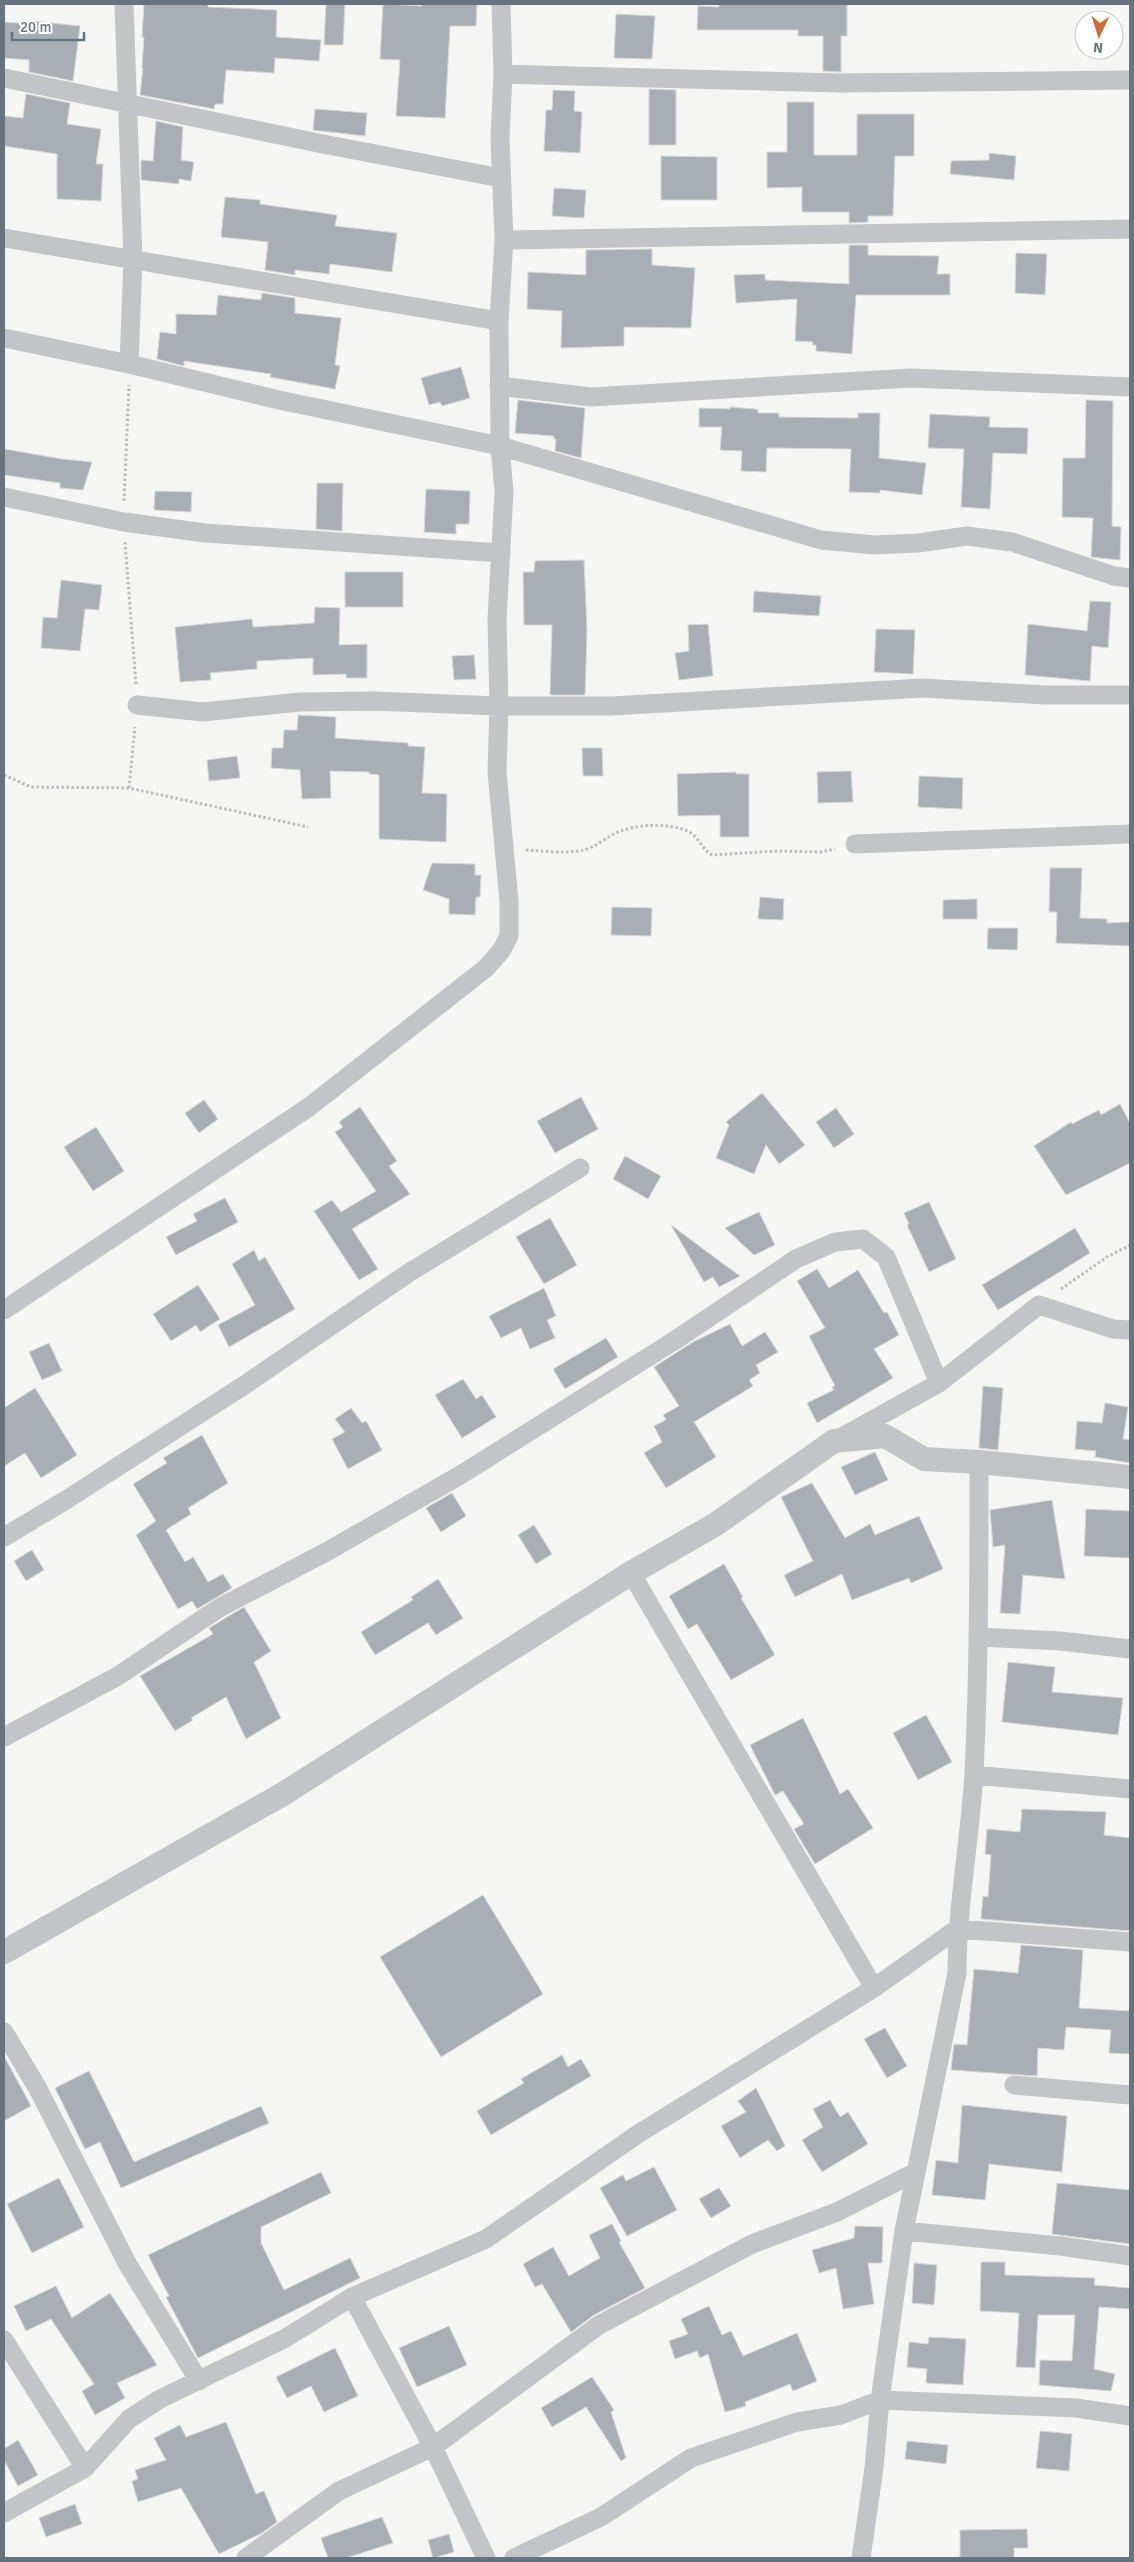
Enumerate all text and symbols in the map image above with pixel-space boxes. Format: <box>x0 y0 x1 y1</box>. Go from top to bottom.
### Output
scale bar <box>12 10 85 42</box>
north arrow <box>1074 10 1124 60</box>
text: 20 m <box>20 18 51 36</box>
text: N <box>1093 39 1104 56</box>

